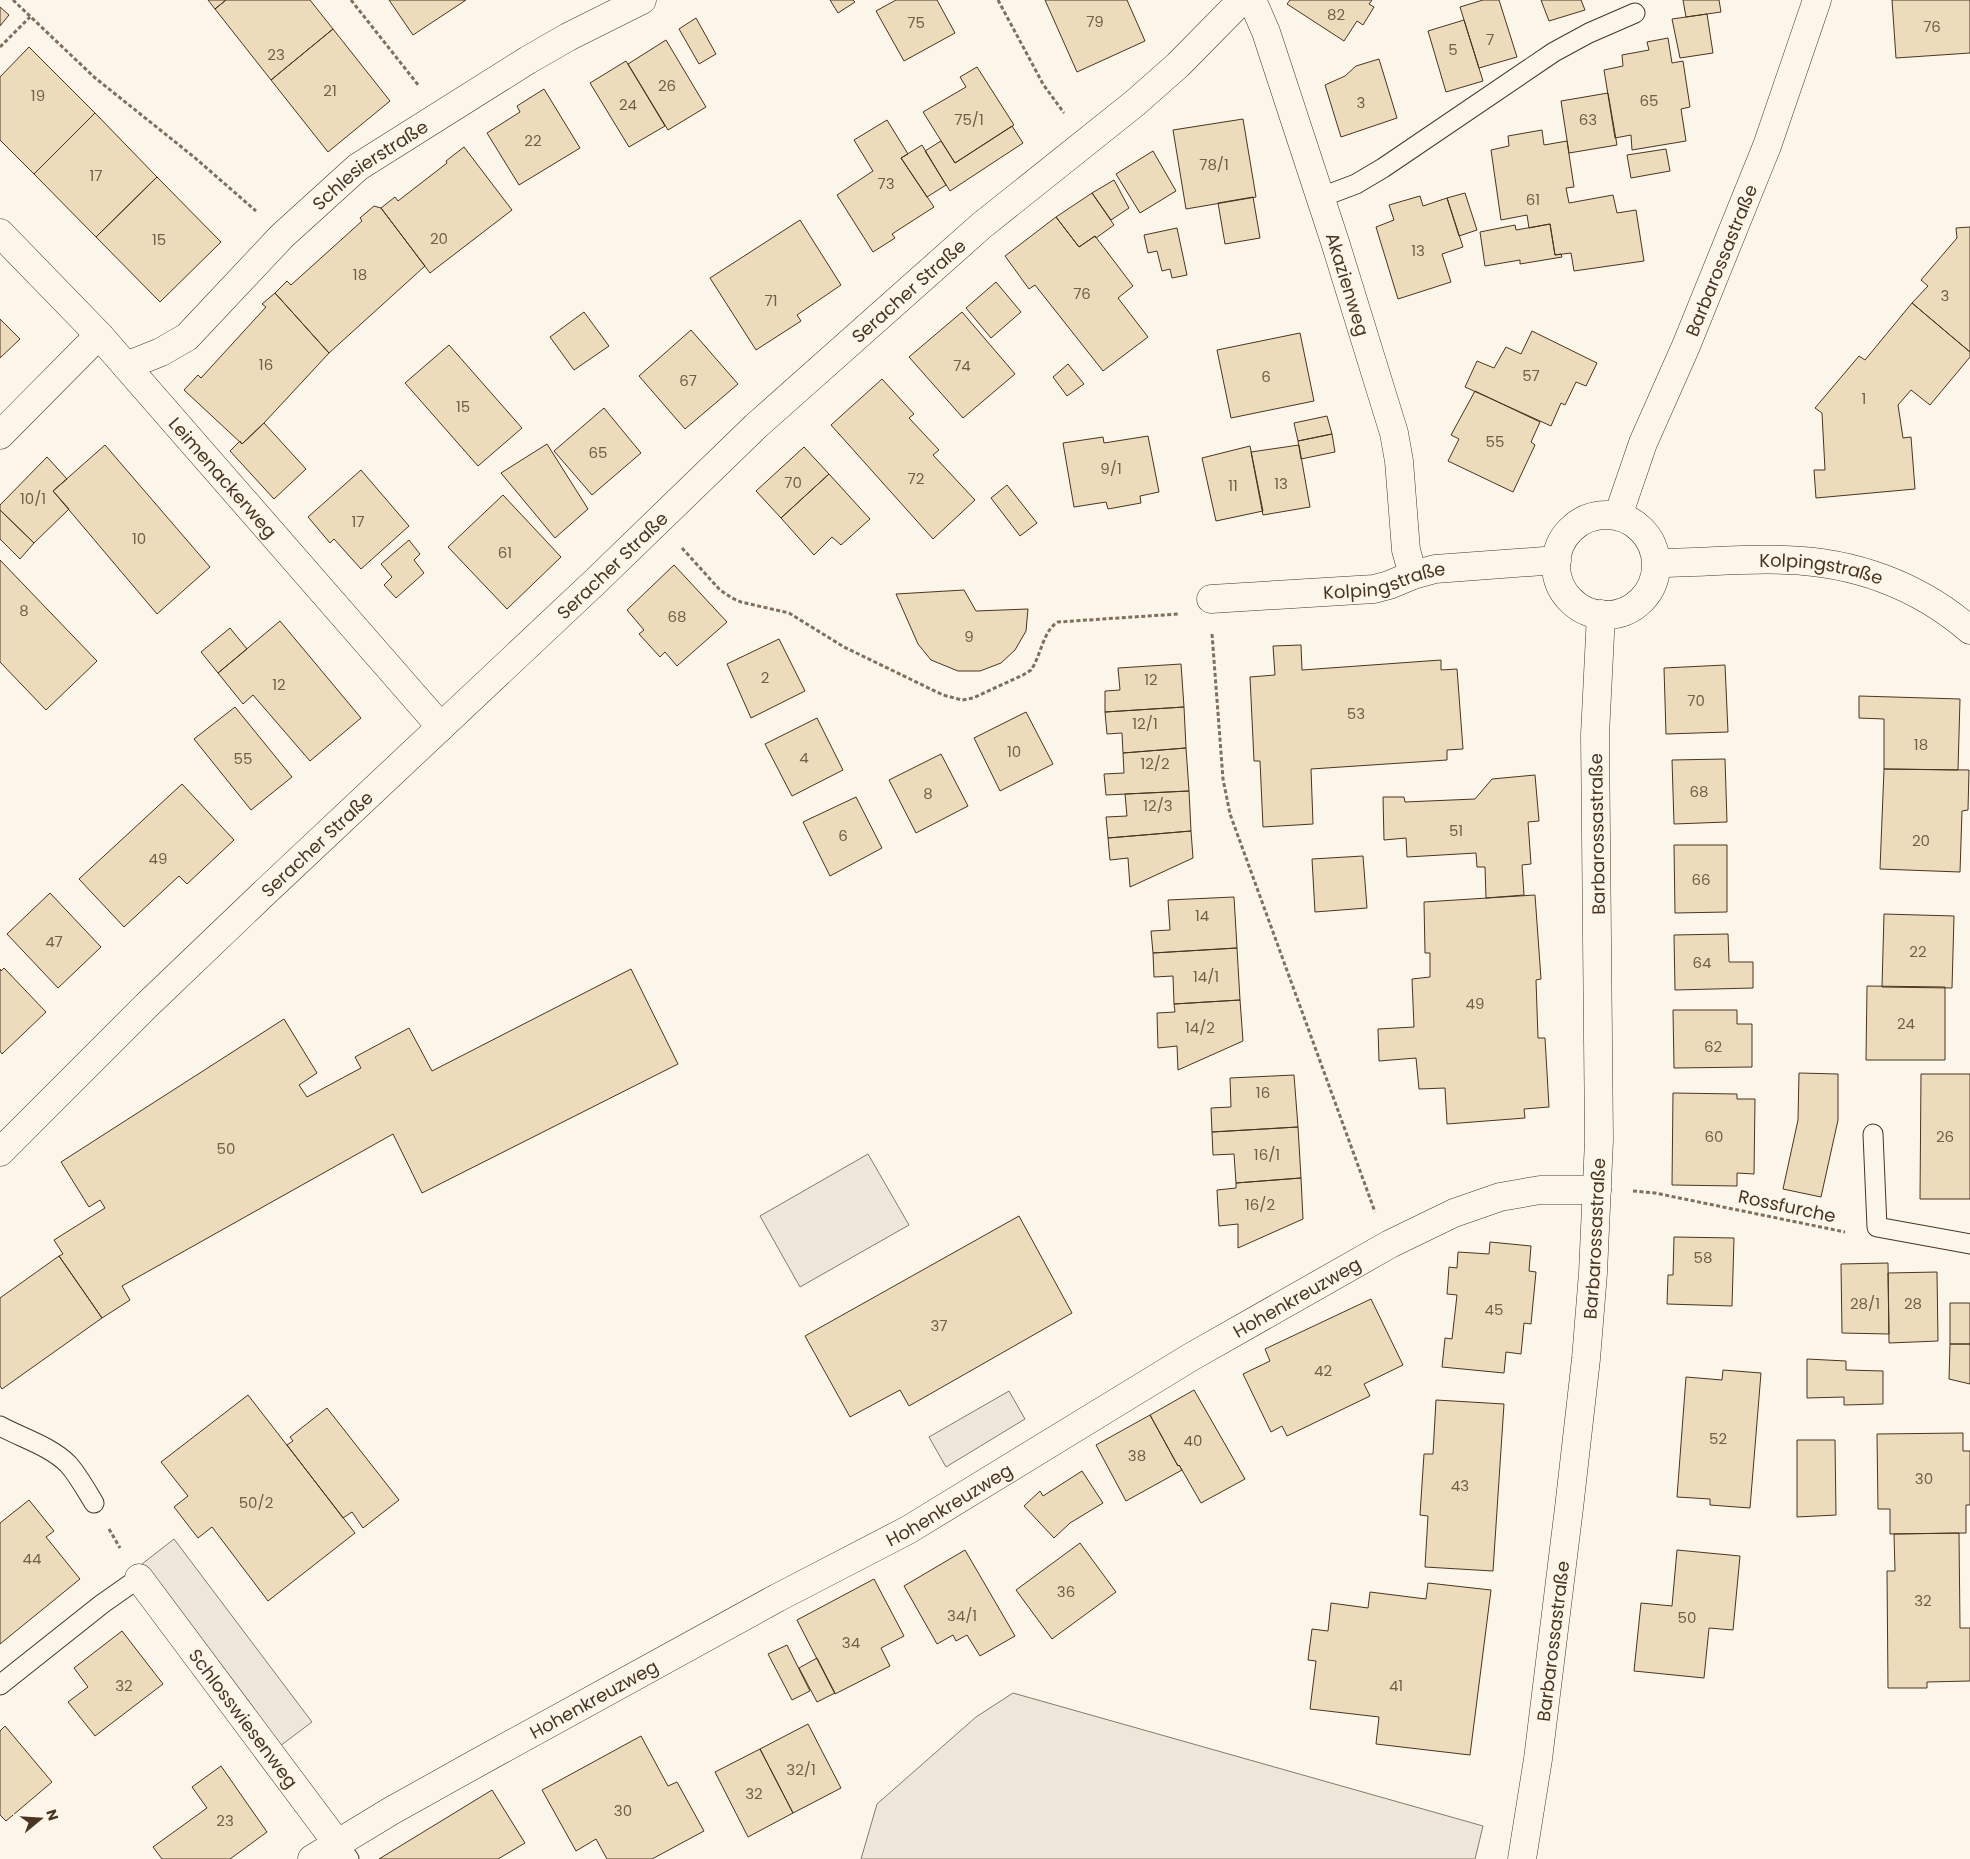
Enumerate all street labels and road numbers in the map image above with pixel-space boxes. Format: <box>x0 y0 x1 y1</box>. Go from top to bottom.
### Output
street label: Schlesierstraße <box>306 114 433 215</box>
street label: Barbarossastraße <box>1679 180 1763 340</box>
street label: Akazienweg <box>1320 229 1376 339</box>
street label: Seracher Straße <box>846 233 971 348</box>
street label: Leimenackerweg <box>163 411 283 543</box>
street label: Seracher Straße <box>551 506 673 624</box>
street label: Kolpingstraße <box>1759 547 1887 590</box>
street label: Kolpingstraße <box>1322 556 1446 605</box>
street label: Barbarossastraße <box>1583 753 1611 915</box>
street label: Seracher Straße <box>255 785 378 903</box>
street label: Barbarossastraße <box>1577 1157 1611 1320</box>
street label: Rossfurche <box>1736 1183 1838 1229</box>
street label: Hohenkreuzweg <box>1228 1251 1365 1343</box>
street label: Hohenkreuzweg <box>881 1457 1017 1552</box>
street label: Barbarossastraße <box>1530 1559 1575 1723</box>
street label: Schlosswiesenweg <box>183 1643 304 1793</box>
street label: Hohenkreuzweg <box>525 1653 662 1744</box>

